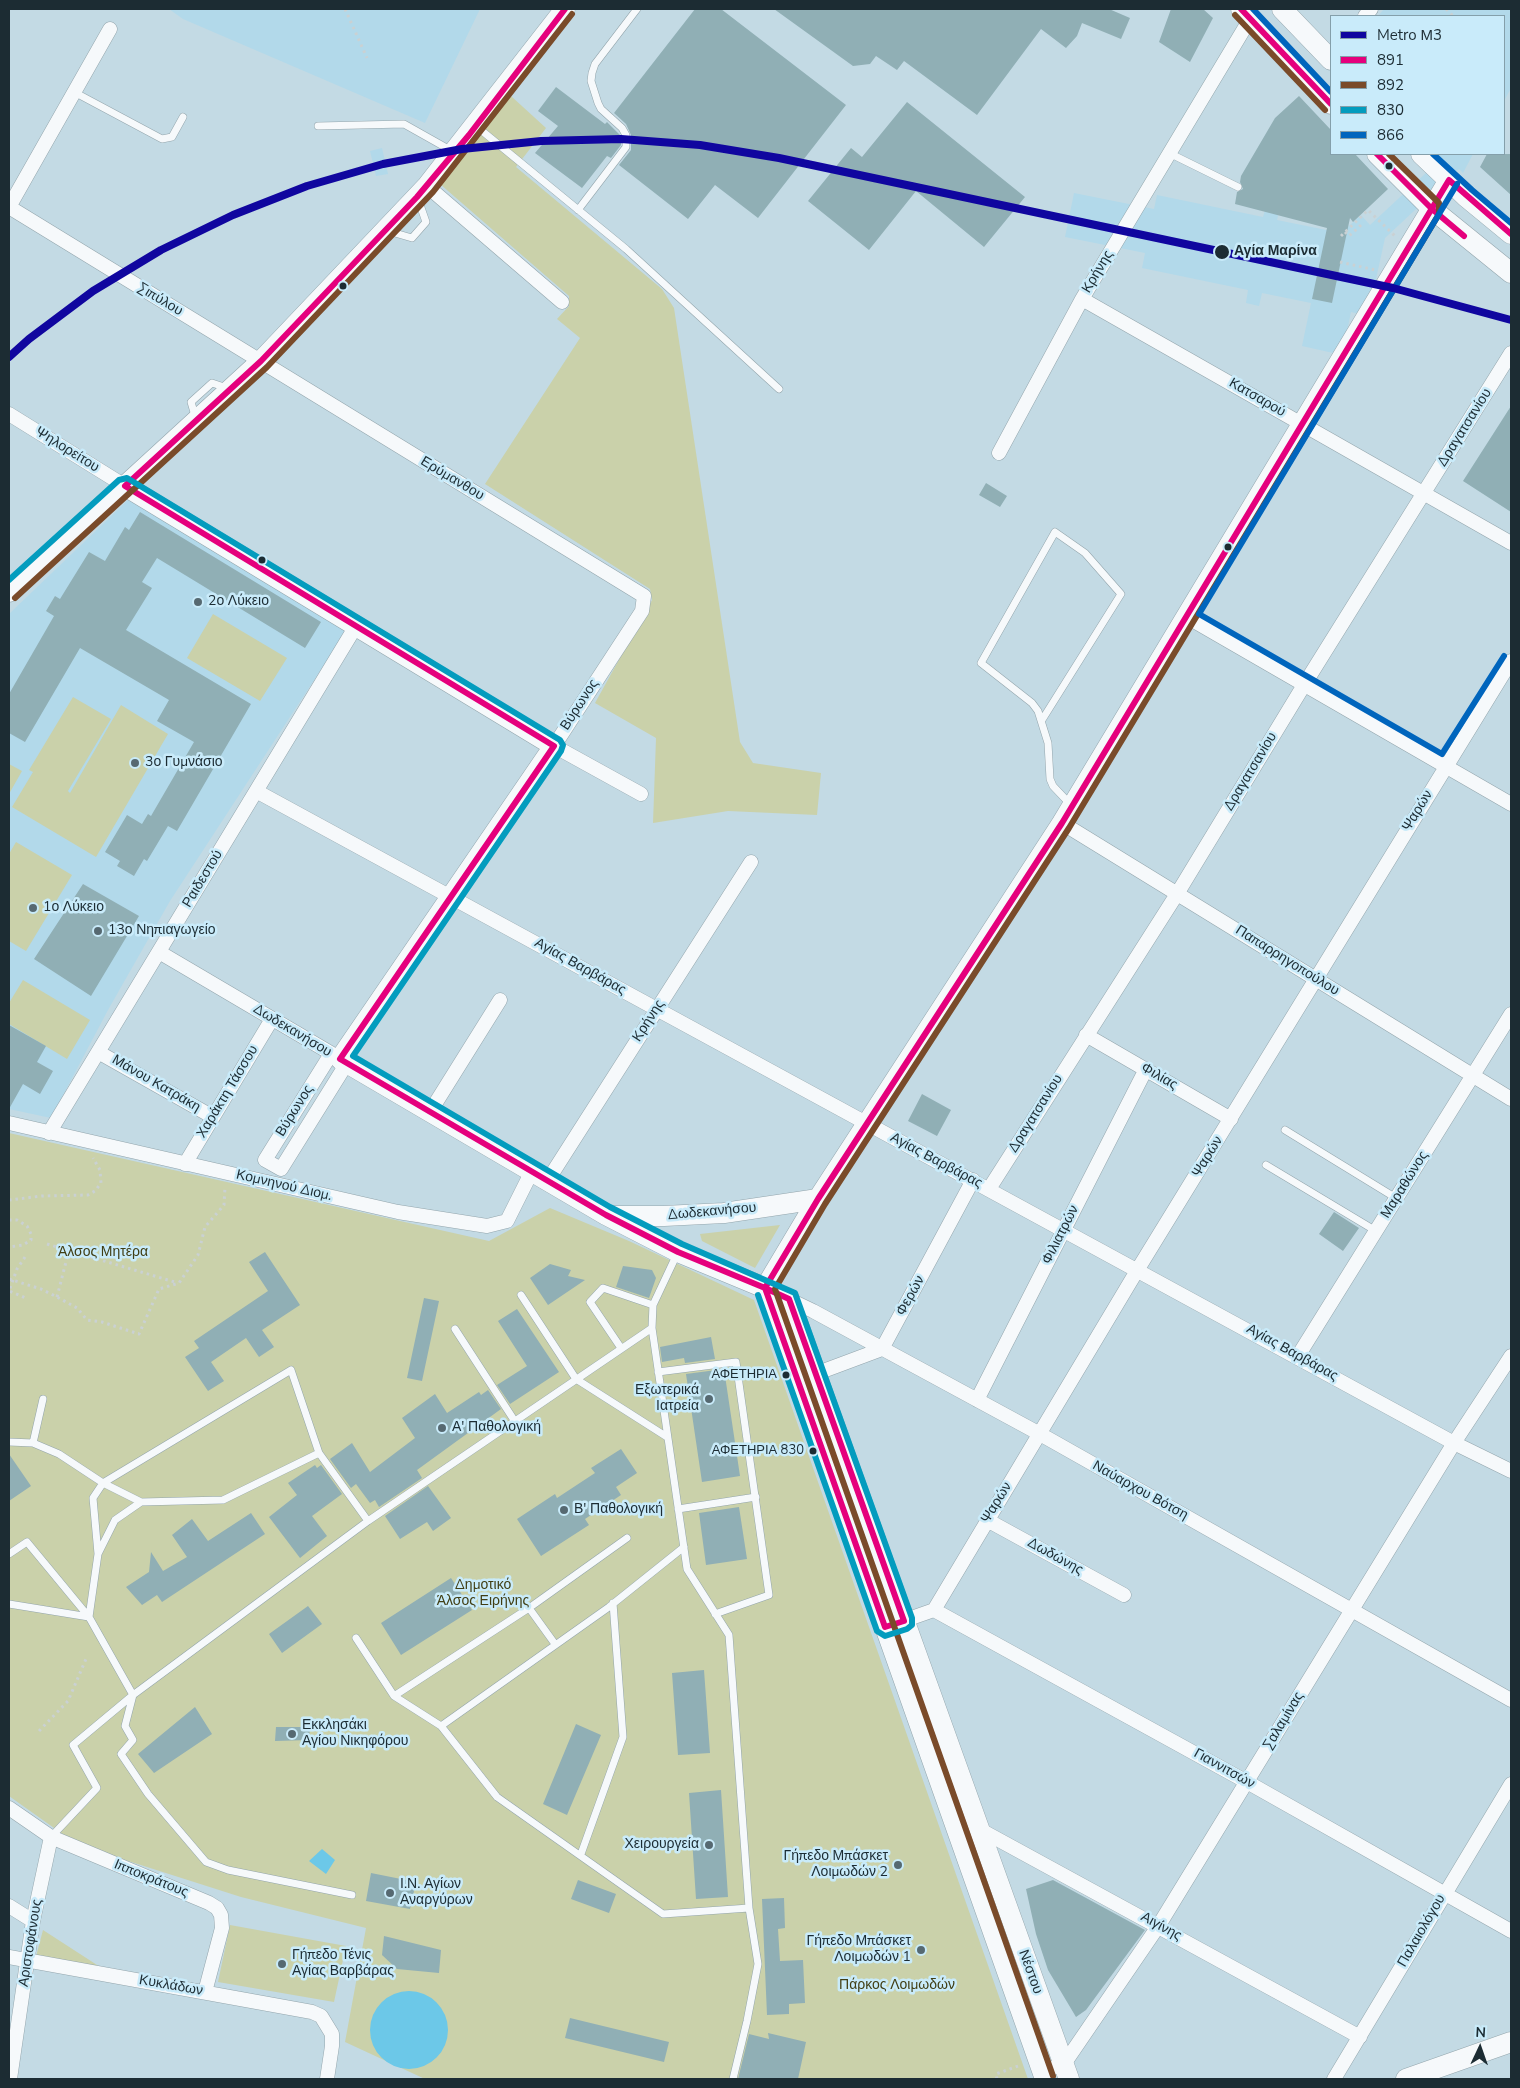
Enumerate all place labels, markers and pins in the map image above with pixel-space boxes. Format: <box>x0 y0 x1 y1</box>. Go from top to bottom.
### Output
unlabelled marker <box>1384 161 1394 171</box>
marker: Αγία Μαρίνα <box>1213 243 1231 261</box>
place label: Αγία Μαρίνα <box>1234 244 1317 260</box>
unlabelled marker <box>338 281 348 291</box>
unlabelled marker <box>1223 542 1233 552</box>
unlabelled marker <box>257 555 267 565</box>
place label: 2ο Λύκειο <box>208 594 269 610</box>
marker: 2ο Λύκειο <box>192 596 204 608</box>
place label: 3ο Γυμνάσιο <box>145 755 223 771</box>
marker: 3ο Γυμνάσιο <box>129 757 141 769</box>
place label: 1ο Λύκειο <box>43 900 104 916</box>
marker: 1ο Λύκειο <box>27 902 39 914</box>
place label: 13ο Νηπιαγωγείο <box>108 923 216 939</box>
marker: 13ο Νηπιαγωγείο <box>92 925 104 937</box>
place label: ΑΦΕΤΗΡΙΑ <box>711 1367 777 1383</box>
marker: ΑΦΕΤΗΡΙΑ <box>781 1370 791 1380</box>
place label: Εξωτερικά Ιατρεία <box>635 1383 699 1415</box>
marker: Εξωτερικά Ιατρεία <box>703 1393 715 1405</box>
place label: Α' Παθολογική <box>452 1420 541 1436</box>
marker: Α' Παθολογική <box>436 1422 448 1434</box>
place label: ΑΦΕΤΗΡΙΑ 830 <box>712 1443 804 1459</box>
marker: ΑΦΕΤΗΡΙΑ 830 <box>808 1446 818 1456</box>
place label: Β' Παθολογική <box>574 1502 663 1518</box>
marker: Β' Παθολογική <box>558 1504 570 1516</box>
place label: Εκκλησάκι Αγίου Νικηφόρου <box>302 1718 409 1750</box>
marker: Εκκλησάκι Αγίου Νικηφόρου <box>286 1728 298 1740</box>
place label: Χειρουργεία <box>624 1837 699 1853</box>
marker: Χειρουργεία <box>703 1839 715 1851</box>
place label: Γήπεδο Μπάσκετ Λοιμωδών 2 <box>783 1849 888 1881</box>
marker: Γήπεδο Μπάσκετ Λοιμωδών 2 <box>892 1859 904 1871</box>
place label: Ι.Ν. Αγίων Αναργύρων <box>400 1877 473 1910</box>
marker: Ι.Ν. Αγίων Αναργύρων <box>384 1887 396 1899</box>
place label: Γήπεδο Μπάσκετ Λοιμωδών 1 <box>806 1934 911 1966</box>
marker: Γήπεδο Μπάσκετ Λοιμωδών 1 <box>915 1944 927 1956</box>
place label: Γήπεδο Τένις Αγίας Βαρβάρας <box>292 1948 394 1980</box>
marker: Γήπεδο Τένις Αγίας Βαρβάρας <box>276 1958 288 1970</box>

